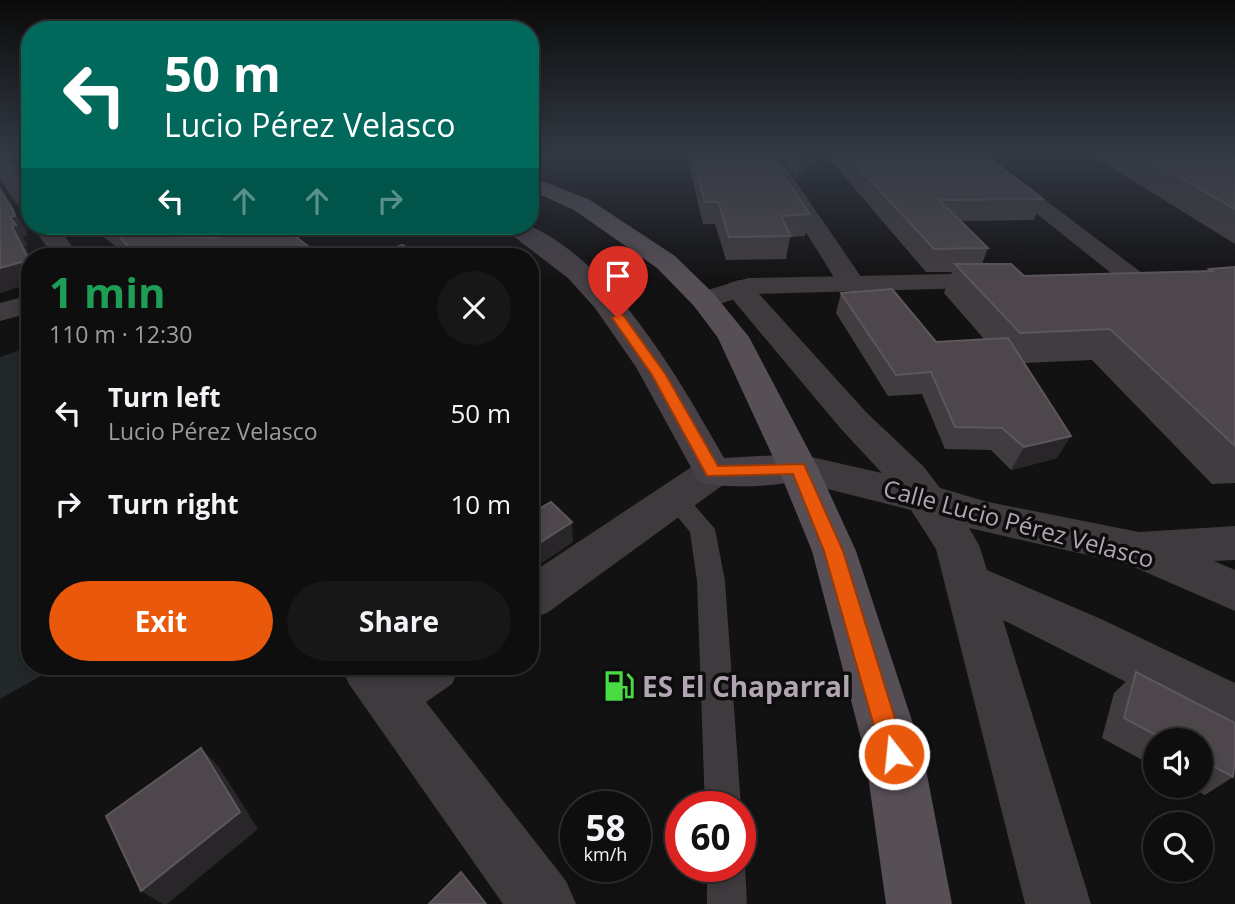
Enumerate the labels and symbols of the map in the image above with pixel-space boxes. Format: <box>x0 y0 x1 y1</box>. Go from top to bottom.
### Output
pin <box>588 246 648 318</box>
street label: Calle Lucio Pérez Velasco <box>880 471 1158 575</box>
place label: ES El Chaparral <box>642 667 851 705</box>
fuel station icon: ES El Chaparral <box>602 669 636 703</box>
position arrow <box>857 717 931 791</box>
speed limit sign: 60 <box>665 791 756 882</box>

